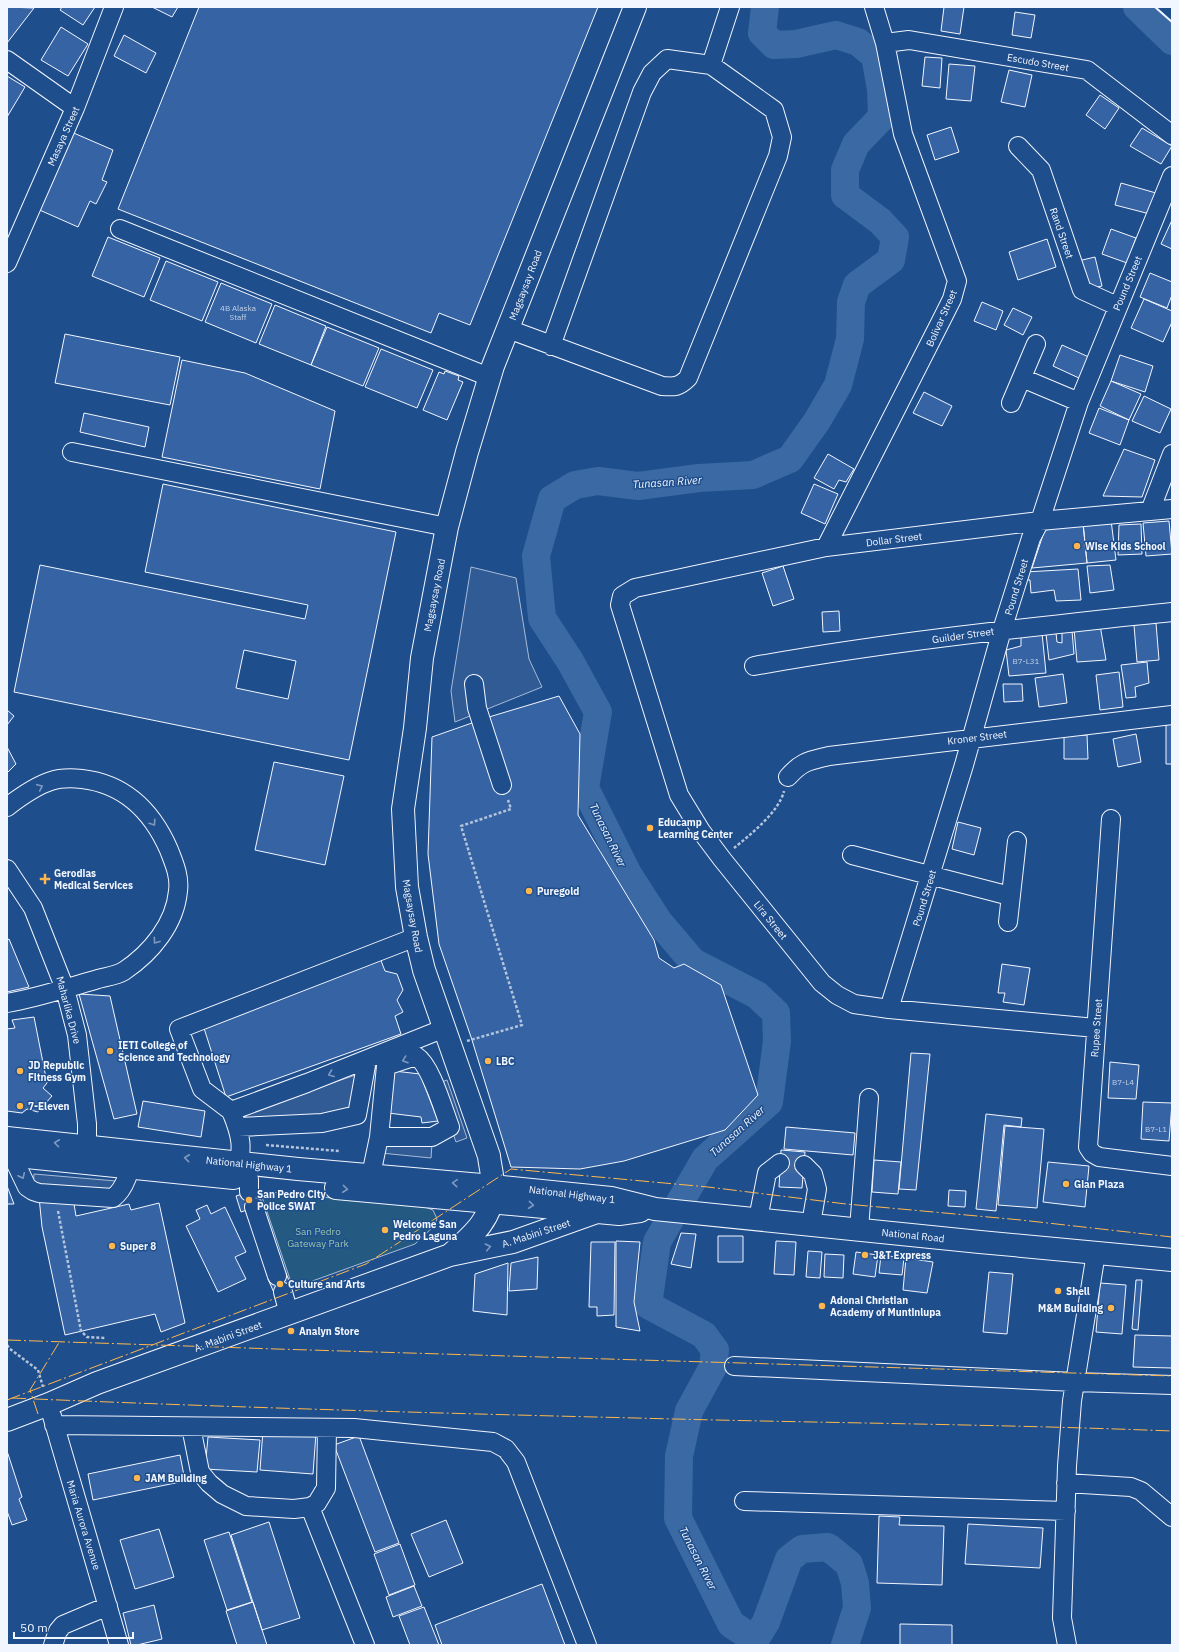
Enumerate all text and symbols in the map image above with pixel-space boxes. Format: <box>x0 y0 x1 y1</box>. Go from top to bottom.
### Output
street label: Escudo Street <box>1006 51 1070 74</box>
street label: Masaya Street <box>45 104 83 168</box>
street label: Rand Street <box>1047 206 1076 261</box>
street label: Magsaysay Road <box>506 248 545 322</box>
street label: Pound Street <box>1110 253 1145 313</box>
street label: Bolivar Street <box>923 287 960 349</box>
house number: 4B Alaska Staff <box>220 303 257 322</box>
water label: Tunasan River <box>632 473 703 491</box>
street label: Dollar Street <box>865 530 923 549</box>
place label: Wise Kids School <box>1085 540 1166 553</box>
marker: Wise Kids School <box>1072 541 1082 551</box>
street label: Magsaysay Road <box>421 557 448 633</box>
street label: Pound Street <box>1002 557 1031 617</box>
street label: Guilder Street <box>931 625 995 646</box>
house number: B7-L31 <box>1013 656 1040 666</box>
street label: Kroner Street <box>946 727 1008 748</box>
one-way arrow <box>36 784 43 792</box>
water label: Tunasan River <box>586 801 630 870</box>
place label: Educamp Learning Center <box>658 816 733 841</box>
one-way arrow <box>148 818 155 825</box>
marker: Educamp Learning Center <box>645 823 655 833</box>
place label: Gerodias Medical Services <box>54 867 133 892</box>
street label: Pound Street <box>910 868 939 928</box>
marker: Gerodias Medical Services <box>39 873 51 885</box>
street label: Magsaysay Road <box>400 878 425 954</box>
place label: Puregold <box>537 885 579 898</box>
marker: Puregold <box>524 886 534 896</box>
street label: Lira Street <box>751 898 791 943</box>
one-way arrow <box>154 937 161 944</box>
street label: Maharlika Drive <box>53 975 84 1046</box>
street label: Rupee Street <box>1088 998 1105 1058</box>
place label: IETI College of Science and Technology <box>118 1039 231 1064</box>
marker: IETI College of Science and Technology <box>105 1046 115 1056</box>
one-way arrow <box>401 1055 408 1063</box>
place label: LBC <box>496 1055 515 1068</box>
marker: LBC <box>483 1056 493 1066</box>
place label: JD Republic Fitness Gym <box>28 1059 86 1084</box>
marker: JD Republic Fitness Gym <box>15 1066 25 1076</box>
one-way arrow <box>327 1069 335 1077</box>
house number: B7-L4 <box>1112 1077 1134 1087</box>
place label: 7-Eleven <box>28 1100 70 1113</box>
marker: 7-Eleven <box>15 1101 25 1111</box>
water label: Tunasan River <box>707 1102 768 1159</box>
house number: B7-L1 <box>1145 1124 1167 1134</box>
one-way arrow <box>54 1139 60 1148</box>
street label: National Highway 1 <box>205 1153 293 1176</box>
one-way arrow <box>184 1154 190 1163</box>
one-way arrow <box>17 1172 25 1180</box>
one-way arrow <box>452 1178 458 1187</box>
place label: Gian Plaza <box>1074 1178 1125 1191</box>
marker: Gian Plaza <box>1061 1179 1071 1189</box>
street label: National Highway 1 <box>528 1183 616 1206</box>
one-way arrow <box>342 1184 348 1193</box>
place label: San Pedro City Police SWAT <box>257 1188 326 1213</box>
marker: San Pedro City Police SWAT <box>244 1195 254 1205</box>
one-way arrow <box>528 1200 534 1209</box>
street label: A. Mabini Street <box>500 1216 573 1251</box>
place label: Welcome San Pedro Laguna <box>393 1218 457 1243</box>
park label: San Pedro Gateway Park <box>287 1225 350 1250</box>
marker: Welcome San Pedro Laguna <box>380 1225 390 1235</box>
street label: National Road <box>881 1226 945 1245</box>
place label: Super 8 <box>120 1240 156 1253</box>
marker: Super 8 <box>107 1241 117 1251</box>
one-way arrow <box>485 1243 491 1251</box>
place label: J&T Express <box>873 1249 931 1262</box>
marker: J&T Express <box>860 1250 870 1260</box>
place label: Culture and Arts <box>288 1278 365 1291</box>
marker: Culture and Arts <box>275 1279 285 1289</box>
place label: Shell <box>1066 1285 1090 1298</box>
marker: Shell <box>1053 1286 1063 1296</box>
place label: Adonai Christian Academy of Muntinlupa <box>830 1294 941 1319</box>
marker: Adonai Christian Academy of Muntinlupa <box>817 1301 827 1311</box>
place label: M&M Building <box>1038 1302 1103 1315</box>
marker: M&M Building <box>1106 1303 1116 1313</box>
street label: A. Mabini Street <box>192 1318 264 1355</box>
place label: Analyn Store <box>299 1325 360 1338</box>
marker: Analyn Store <box>286 1326 296 1336</box>
place label: JAM Building <box>145 1472 207 1485</box>
marker: JAM Building <box>132 1473 142 1483</box>
street label: Maria Aurora Avenue <box>64 1479 104 1572</box>
water label: Tunasan River <box>676 1524 720 1593</box>
scale bar <box>14 1614 133 1640</box>
text: 50 m <box>20 1620 48 1635</box>

